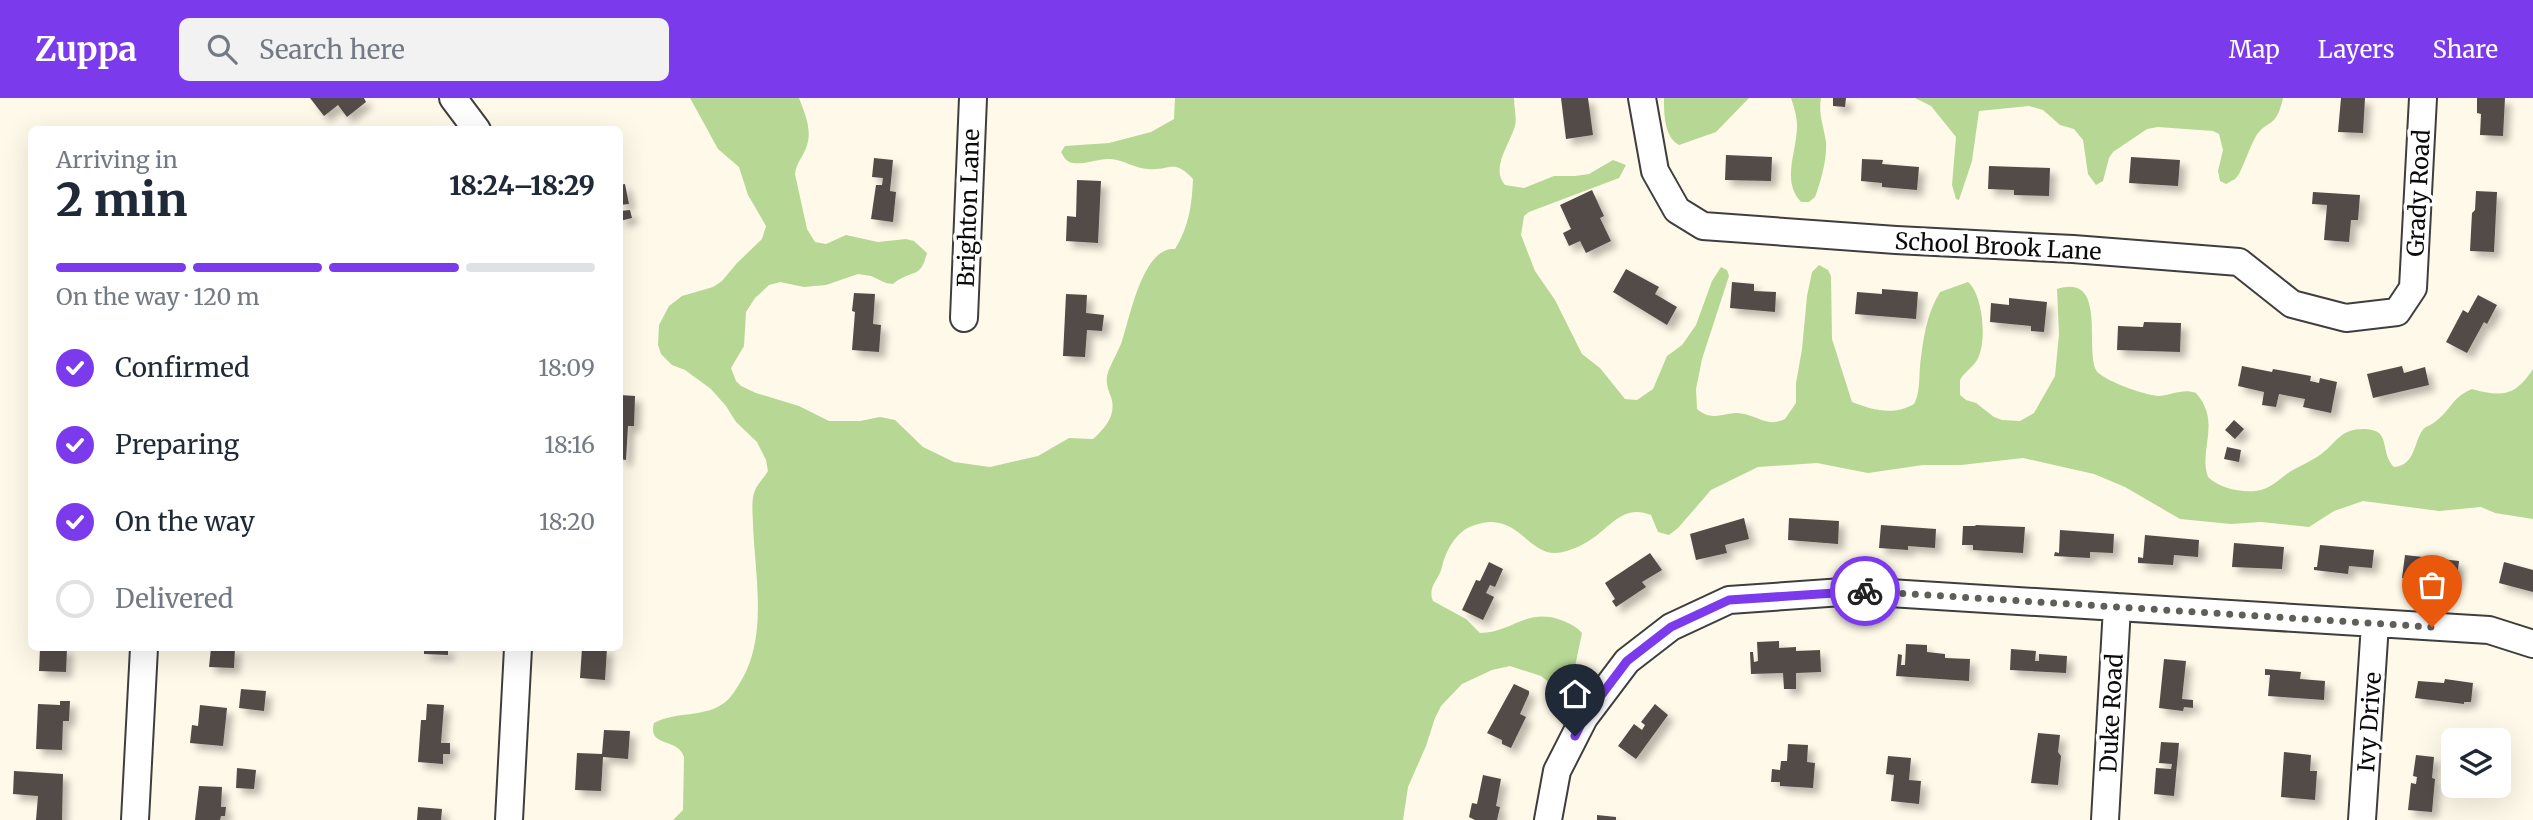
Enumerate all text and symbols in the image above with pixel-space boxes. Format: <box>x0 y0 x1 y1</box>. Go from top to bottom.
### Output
search box <box>179 18 669 81</box>
text: Zuppa <box>35 29 137 70</box>
icon: search <box>203 30 241 68</box>
text: Search here <box>259 33 405 66</box>
text: Map <box>2229 34 2280 65</box>
text: Layers <box>2318 34 2394 65</box>
text: Share <box>2432 34 2498 65</box>
street label: Brighton Lane <box>951 128 985 288</box>
street label: Grady Road <box>2400 129 2436 257</box>
text: Arriving in <box>56 145 178 174</box>
text: 18:24–18:29 <box>449 169 595 202</box>
text: 2 min <box>56 171 188 229</box>
street label: School Brook Lane <box>1894 226 2102 266</box>
text: On the way · 120 m <box>56 282 260 311</box>
icon: check <box>56 349 94 387</box>
text: Confirmed <box>115 351 250 384</box>
text: 18:09 <box>538 353 595 382</box>
icon: check <box>56 426 94 464</box>
text: Preparing <box>115 428 239 461</box>
text: 18:16 <box>544 430 595 459</box>
icon: check <box>56 503 94 541</box>
text: On the way <box>115 505 255 538</box>
text: 18:20 <box>539 507 595 536</box>
pin <box>2402 555 2462 627</box>
courier <box>1830 556 1900 626</box>
icon: bag <box>2413 566 2451 604</box>
icon: bike <box>1846 572 1884 610</box>
text: Delivered <box>115 582 234 615</box>
street label: Duke Road <box>2093 653 2129 773</box>
pin <box>1545 664 1605 736</box>
street label: Ivy Drive <box>2351 671 2387 773</box>
icon: home <box>1556 675 1594 713</box>
map controls <box>2441 728 2511 798</box>
button: layers <box>2441 728 2511 798</box>

